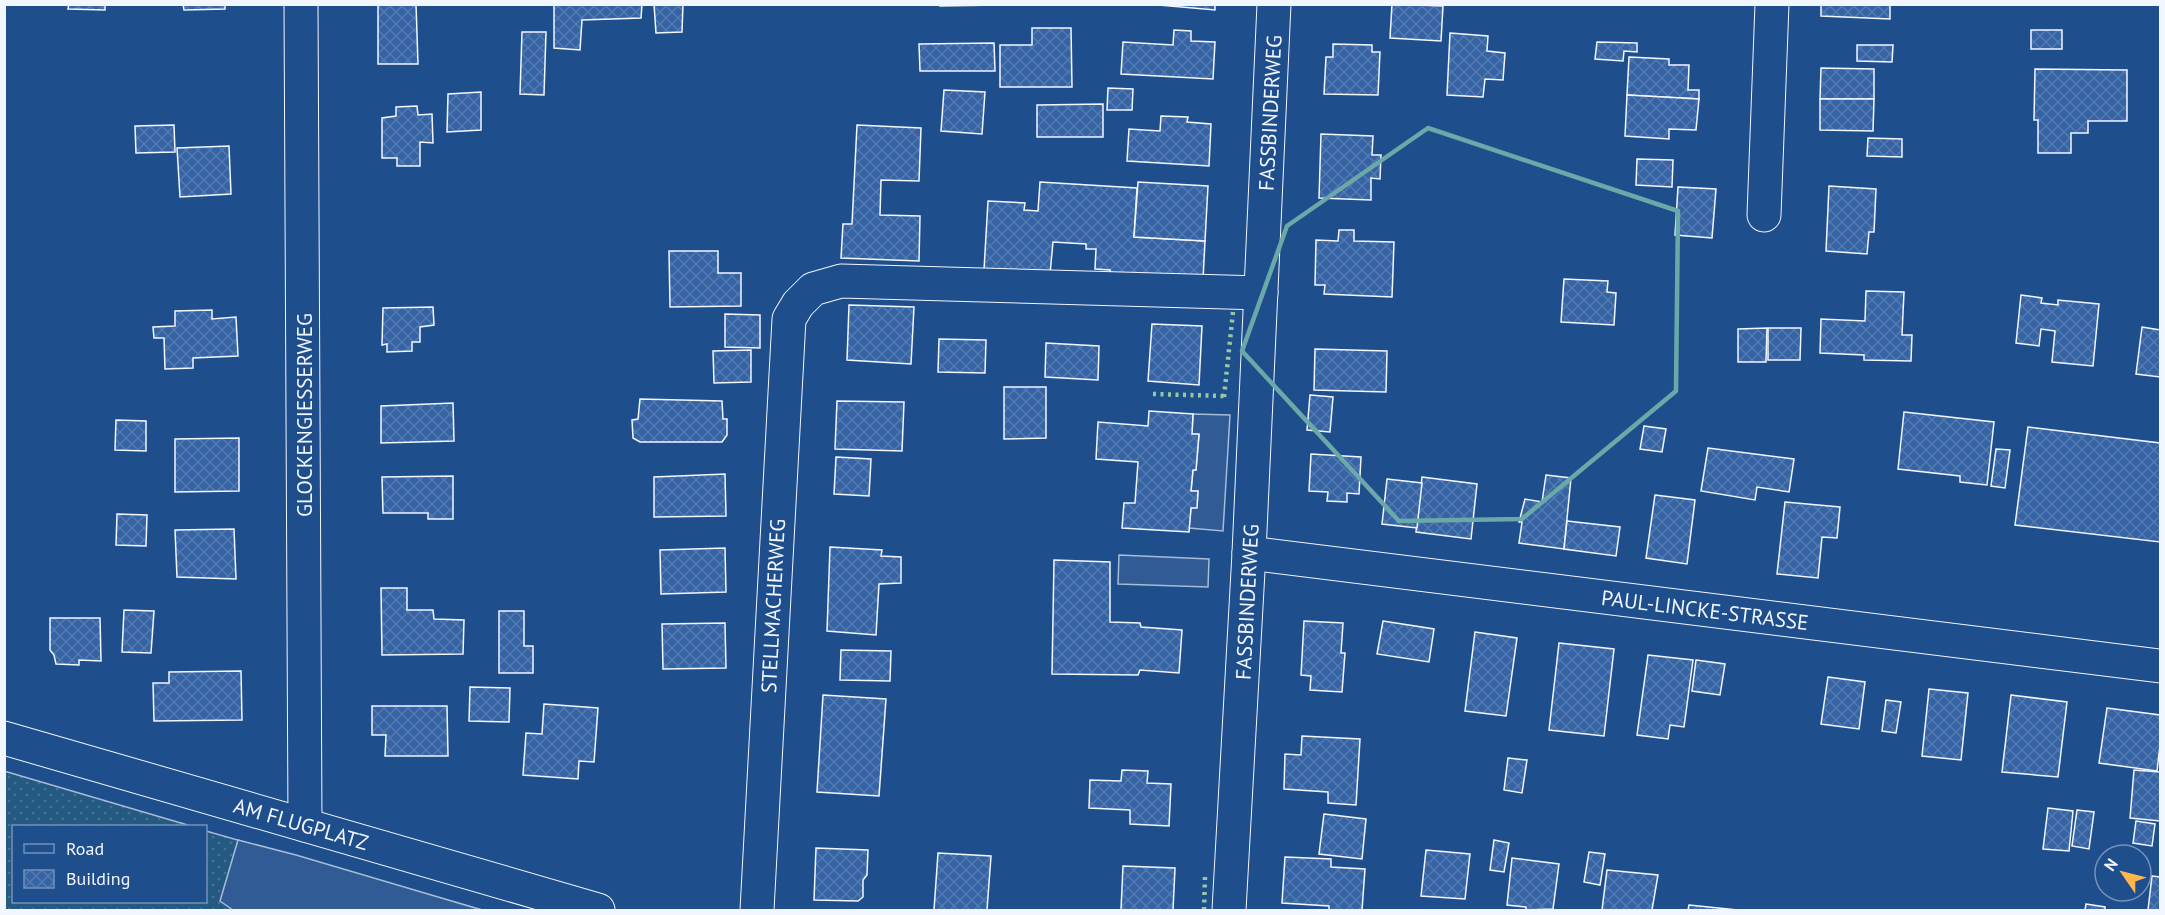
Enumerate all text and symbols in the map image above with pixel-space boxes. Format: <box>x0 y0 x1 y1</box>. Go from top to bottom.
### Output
street label: FASSBINDERWEG <box>1252 34 1288 192</box>
street label: GLOCKENGIESSERWEG <box>291 313 318 517</box>
street label: STELLMACHERWEG <box>755 518 791 694</box>
street label: FASSBINDERWEG <box>1229 523 1265 681</box>
street label: PAUL-LINCKE-STRASSE <box>1600 584 1810 636</box>
street label: AM FLUGPLATZ <box>230 792 372 856</box>
legend <box>12 825 207 903</box>
text: Road <box>66 837 104 860</box>
north arrow <box>2093 843 2153 903</box>
text: N <box>2100 854 2122 874</box>
text: Building <box>66 867 130 890</box>

